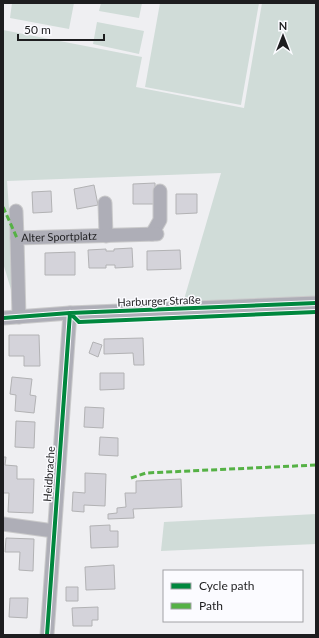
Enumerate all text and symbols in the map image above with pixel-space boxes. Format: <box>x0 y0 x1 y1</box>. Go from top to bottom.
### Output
scale bar <box>18 16 104 42</box>
north arrow <box>263 16 303 56</box>
text: N <box>279 19 287 32</box>
text: 50 m <box>24 22 51 37</box>
street label: Alter Sportplatz <box>21 229 97 244</box>
street label: Harburger Straße <box>117 293 201 308</box>
street label: Heidbrache <box>40 446 57 502</box>
legend <box>163 570 303 622</box>
text: Cycle path <box>199 578 254 593</box>
text: Path <box>199 598 223 613</box>

